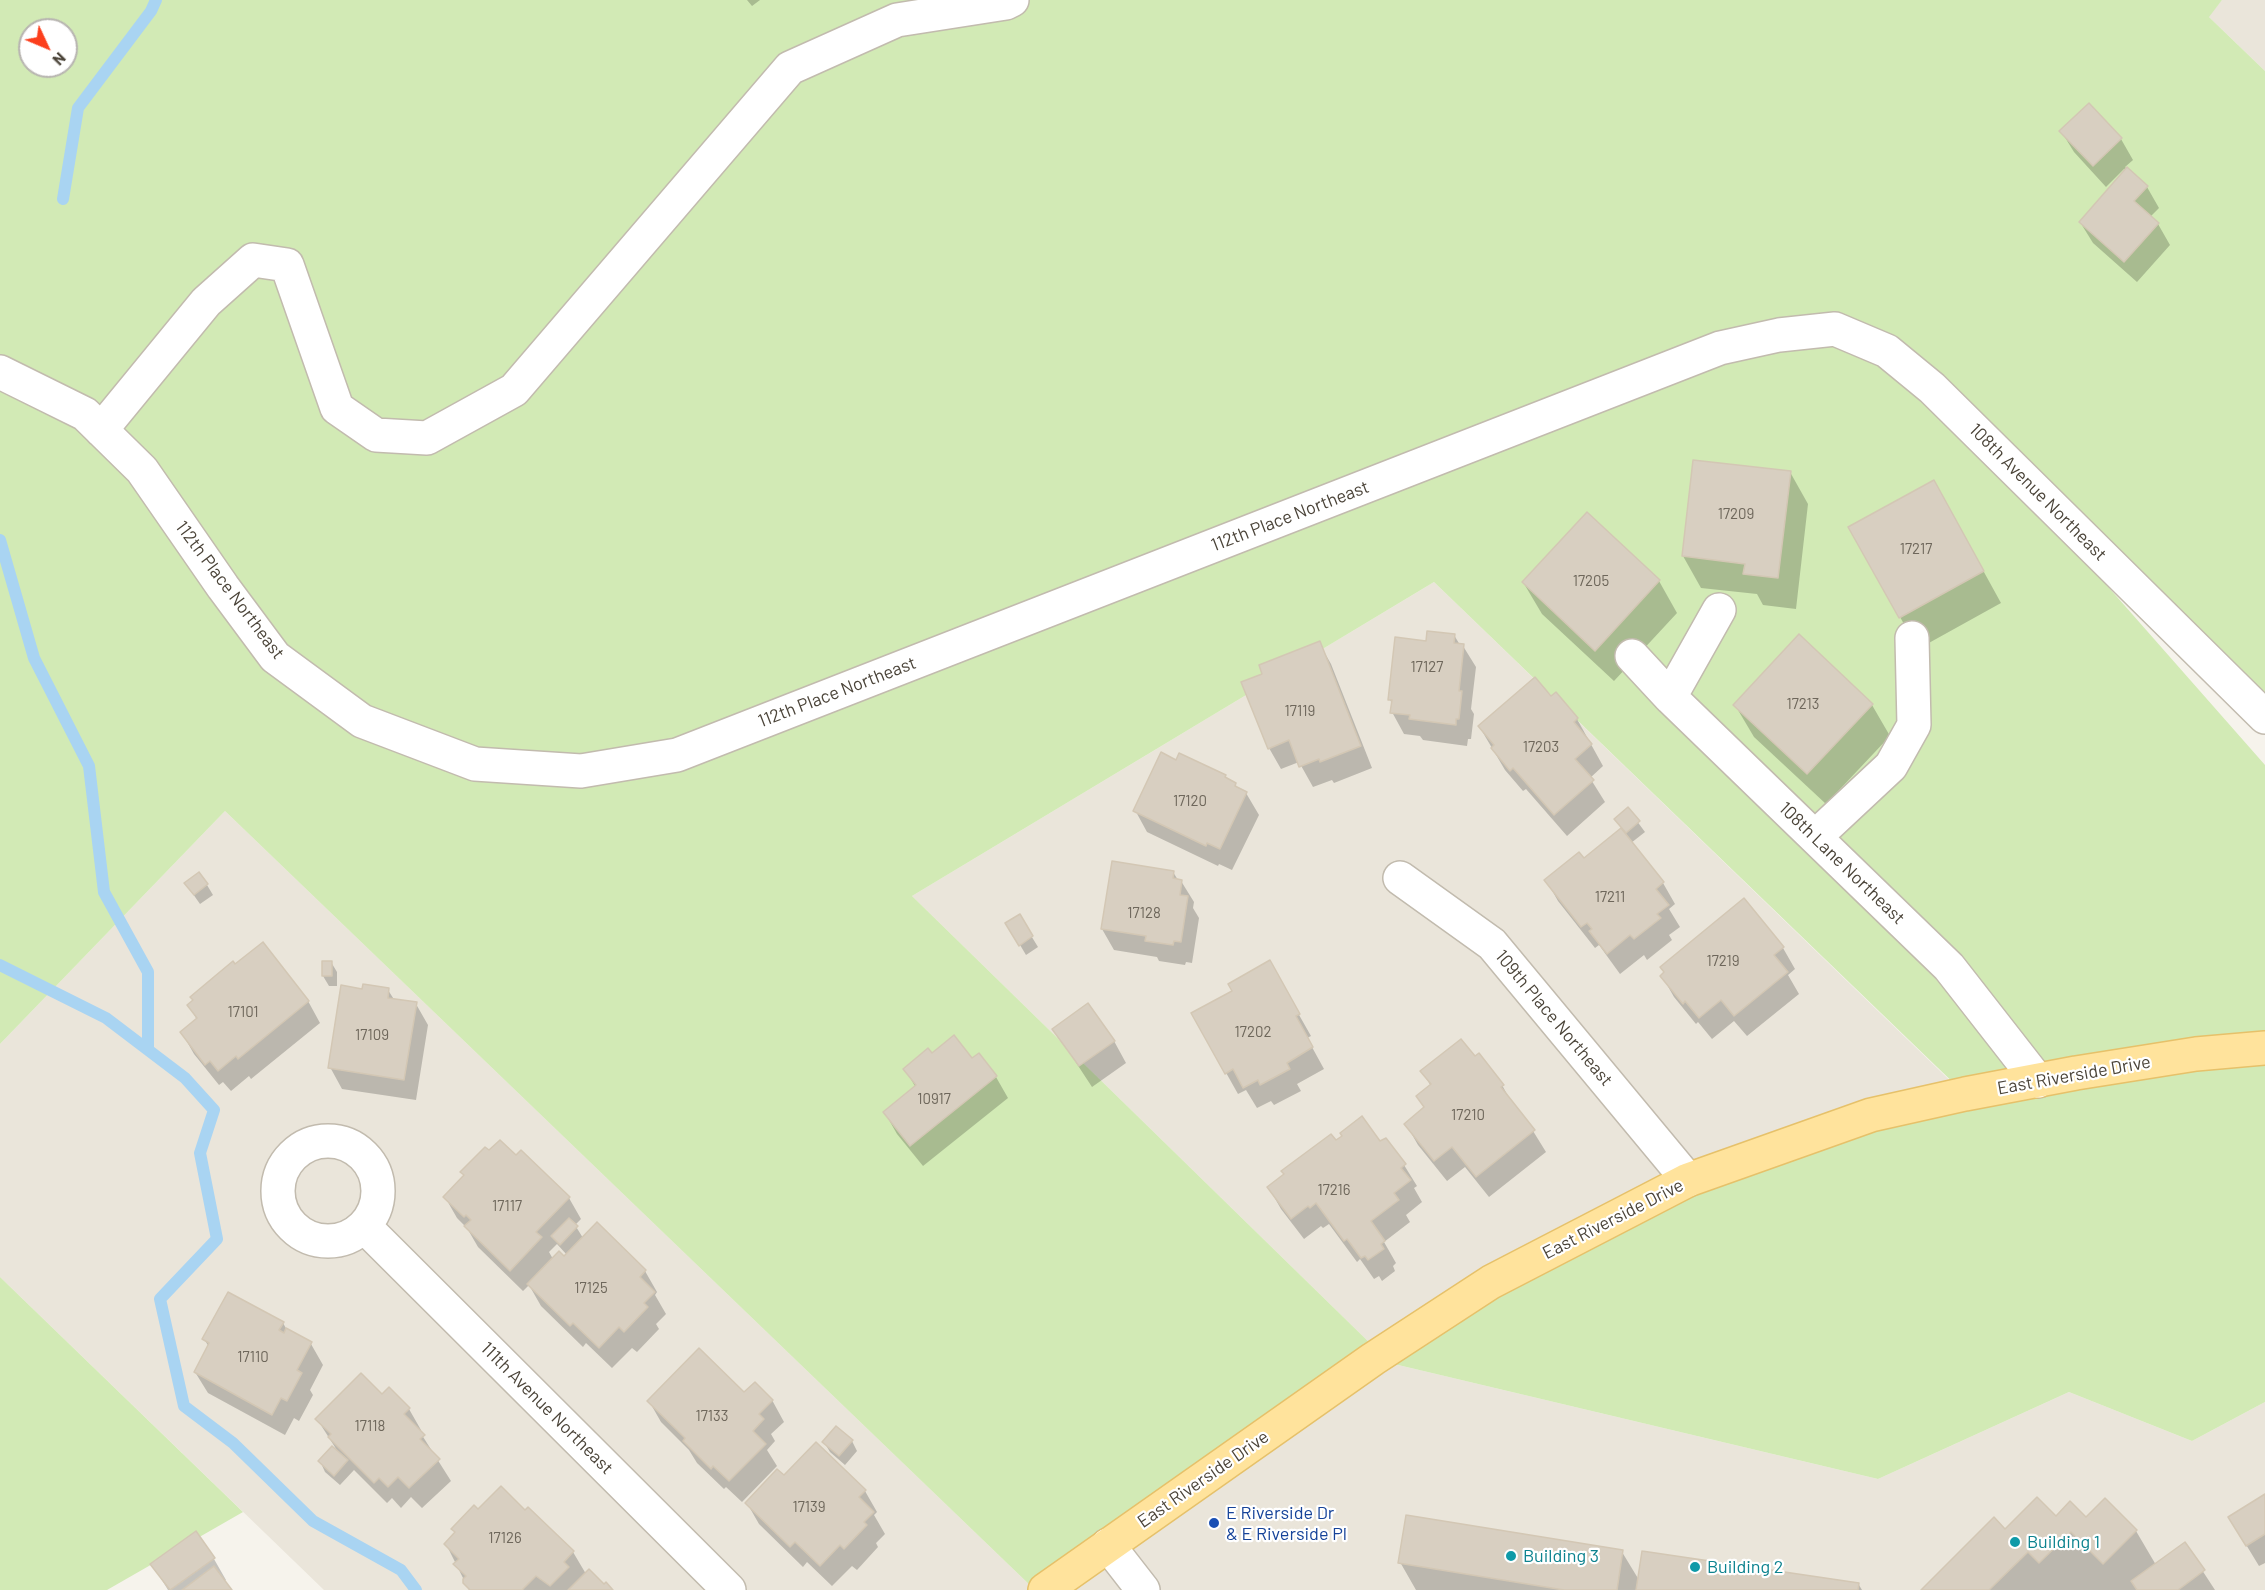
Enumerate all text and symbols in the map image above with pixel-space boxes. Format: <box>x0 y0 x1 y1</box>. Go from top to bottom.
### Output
north arrow <box>18 18 78 78</box>
text: N <box>49 49 70 70</box>
street label: 108th Avenue Northeast <box>1965 419 2111 565</box>
street label: 112th Place Northeast <box>1208 476 1372 556</box>
house number: 17209 <box>1718 505 1754 523</box>
street label: 112th Place Northeast <box>171 517 289 663</box>
house number: 17217 <box>1900 540 1932 558</box>
house number: 17205 <box>1573 572 1609 590</box>
street label: 112th Place Northeast <box>755 652 919 732</box>
house number: 17127 <box>1411 658 1443 676</box>
house number: 17213 <box>1786 695 1820 713</box>
house number: 17119 <box>1285 702 1315 720</box>
house number: 17203 <box>1523 738 1559 756</box>
house number: 17120 <box>1173 792 1207 810</box>
street label: 108th Lane Northeast <box>1775 797 1909 929</box>
house number: 17211 <box>1595 888 1625 906</box>
house number: 17128 <box>1127 904 1161 922</box>
street label: 109th Place Northeast <box>1491 946 1617 1090</box>
house number: 17219 <box>1706 952 1740 970</box>
house number: 17101 <box>228 1003 258 1021</box>
house number: 17202 <box>1235 1023 1271 1041</box>
house number: 17109 <box>355 1026 389 1044</box>
street label: East Riverside Drive <box>1996 1051 2152 1099</box>
house number: 10917 <box>917 1090 951 1108</box>
house number: 17210 <box>1451 1106 1485 1124</box>
street label: East Riverside Drive <box>1539 1174 1687 1264</box>
house number: 17216 <box>1317 1181 1351 1199</box>
house number: 17117 <box>492 1197 522 1215</box>
house number: 17125 <box>574 1279 608 1297</box>
street label: 111th Avenue Northeast <box>476 1337 618 1479</box>
house number: 17110 <box>237 1348 269 1366</box>
house number: 17133 <box>695 1407 729 1425</box>
house number: 17118 <box>355 1417 385 1435</box>
street label: East Riverside Drive <box>1133 1426 1273 1532</box>
house number: 17139 <box>792 1498 826 1516</box>
place label: E Riverside Dr & E Riverside Pl <box>1226 1502 1347 1544</box>
marker: E Riverside Dr & E Riverside Pl <box>1207 1516 1221 1530</box>
house number: 17126 <box>488 1529 522 1547</box>
place label: Building 1 <box>2027 1531 2100 1553</box>
marker: Building 1 <box>2008 1535 2022 1549</box>
place label: Building 3 <box>1523 1545 1599 1567</box>
marker: Building 3 <box>1504 1549 1518 1563</box>
place label: Building 2 <box>1707 1556 1783 1578</box>
marker: Building 2 <box>1688 1560 1702 1574</box>

